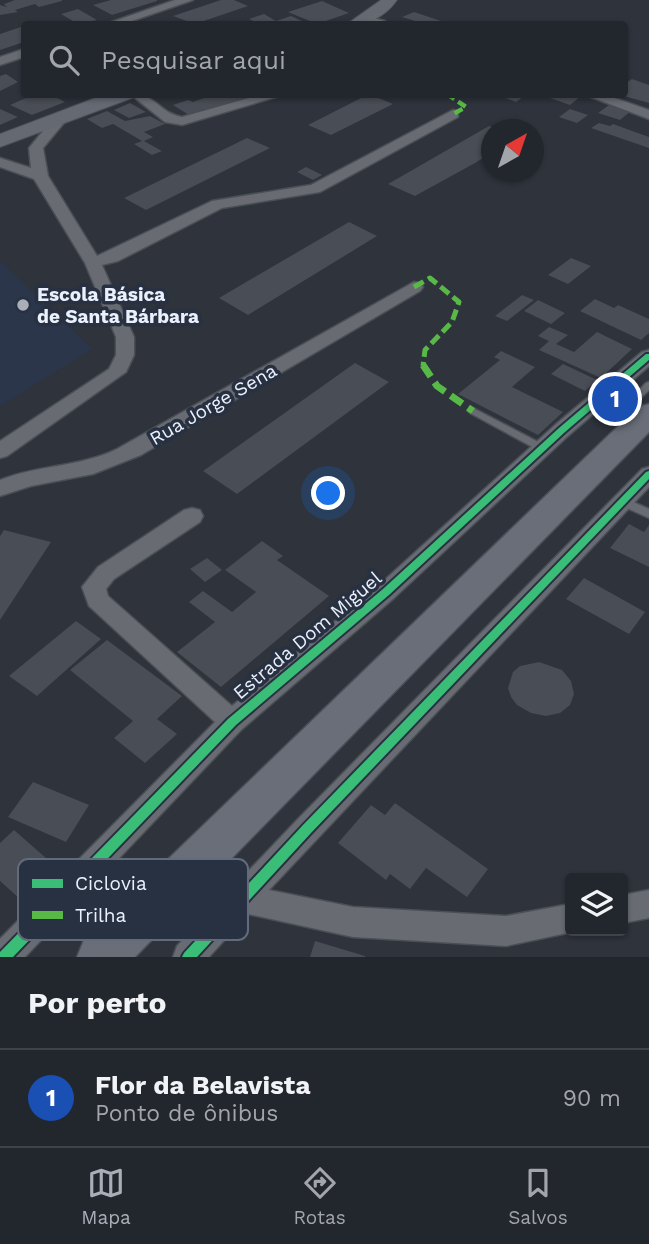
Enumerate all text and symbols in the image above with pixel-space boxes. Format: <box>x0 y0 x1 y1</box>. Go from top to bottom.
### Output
search box <box>21 21 628 98</box>
icon: search <box>45 41 83 79</box>
text: Pesquisar aqui <box>101 45 286 75</box>
north arrow <box>481 119 544 182</box>
place label: Escola Básica de Santa Bárbara <box>37 283 199 328</box>
marker: Escola Básica de Santa Bárbara <box>15 297 31 313</box>
street label: Rua Jorge Sena <box>146 359 281 450</box>
pin: 1 <box>592 373 638 425</box>
your location <box>311 476 345 510</box>
street label: Estrada Dom Miguel <box>228 566 386 704</box>
legend <box>18 859 248 940</box>
text: Ciclovia <box>75 872 147 895</box>
map controls <box>565 873 628 936</box>
button: layers <box>565 873 628 936</box>
text: Trilha <box>75 904 127 927</box>
text: Por perto <box>28 985 166 1020</box>
text: Flor da Belavista <box>95 1070 310 1100</box>
text: 1 <box>46 1085 56 1112</box>
text: 90 m <box>563 1085 621 1112</box>
text: Ponto de ônibus <box>95 1100 278 1127</box>
tab: Mapa <box>81 1164 131 1229</box>
tab: Rotas <box>293 1164 346 1229</box>
tab: Salvos <box>508 1164 568 1229</box>

